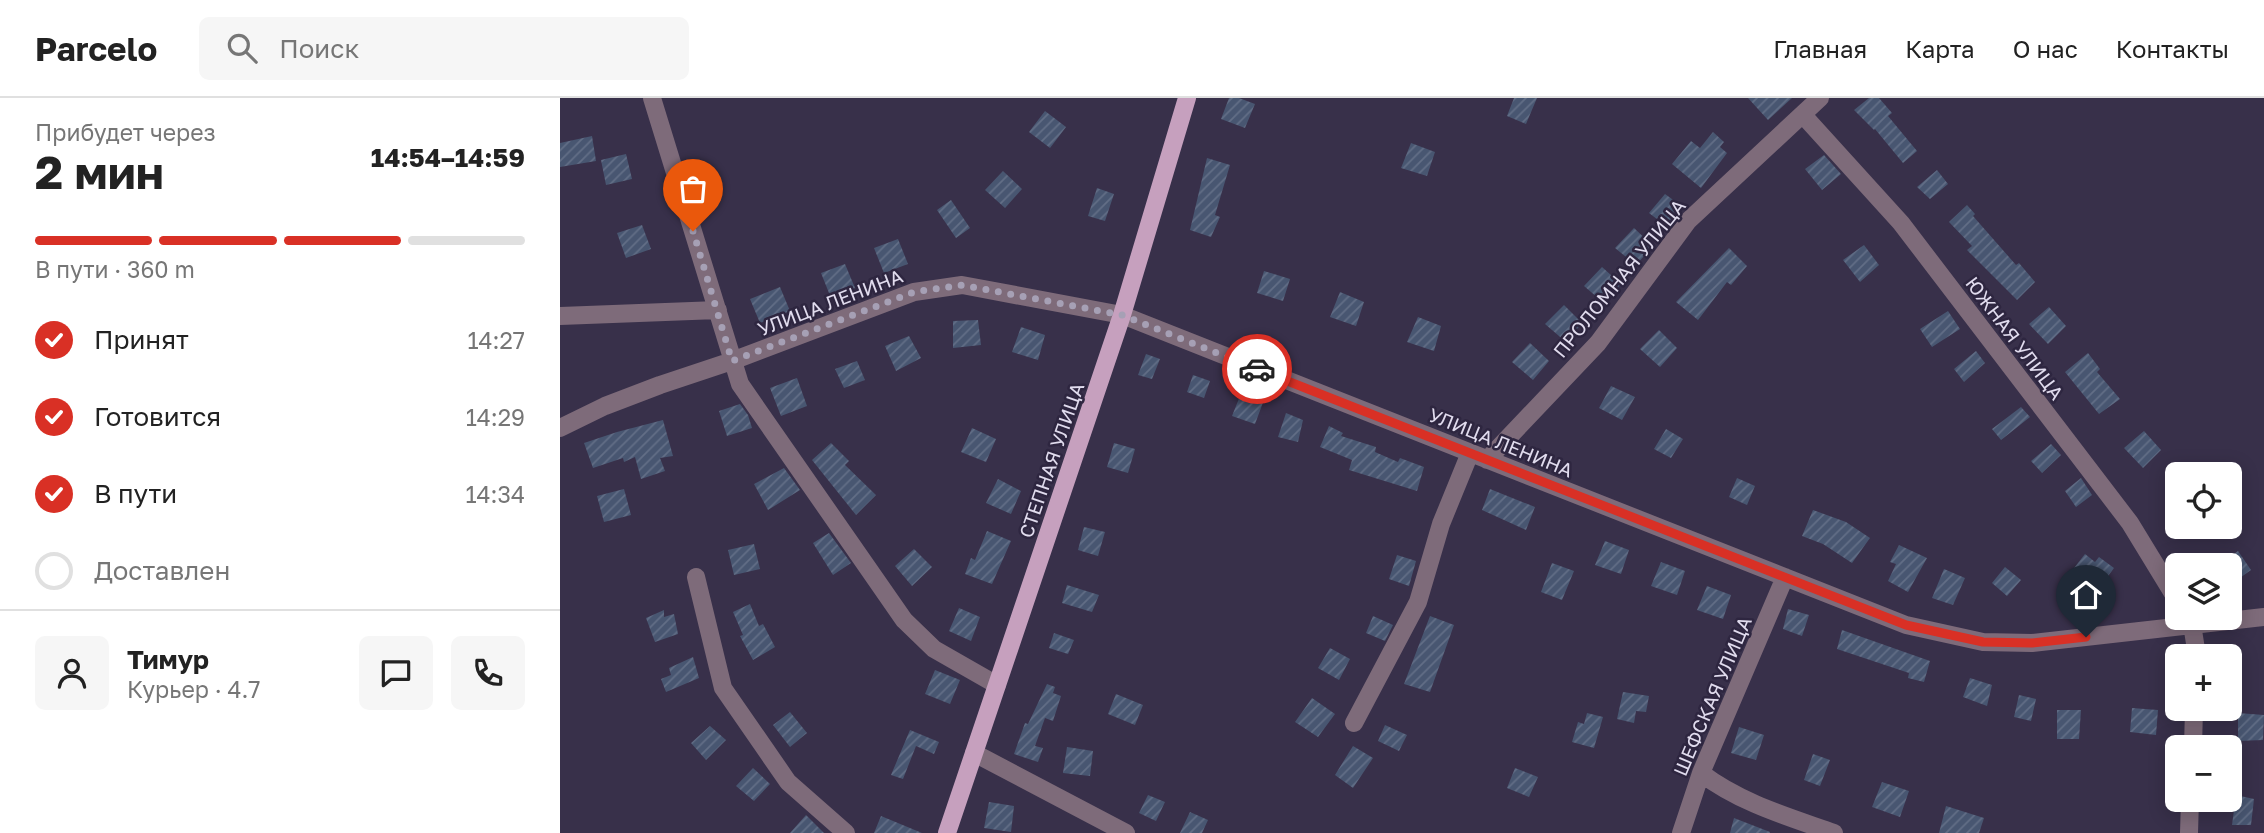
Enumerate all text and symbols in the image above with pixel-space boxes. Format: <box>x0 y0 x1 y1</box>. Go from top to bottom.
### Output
search box <box>199 17 689 80</box>
text: Parcelo <box>35 29 157 68</box>
icon: search <box>223 29 261 67</box>
text: Поиск <box>279 33 359 64</box>
text: Главная <box>1773 34 1867 63</box>
text: Карта <box>1905 34 1975 63</box>
text: О нас <box>2013 34 2078 63</box>
text: Контакты <box>2116 34 2229 63</box>
text: Прибудет через <box>35 118 216 146</box>
text: 14:54–14:59 <box>371 142 525 173</box>
text: 2 мин <box>35 144 164 199</box>
pin <box>663 159 723 231</box>
icon: bag <box>674 170 712 208</box>
street label: ПРОЛОМНАЯ УЛИЦА <box>1548 194 1690 362</box>
text: В пути · 360 m <box>35 255 195 283</box>
street label: УЛИЦА ЛЕНИНА <box>754 264 906 340</box>
street label: ЮЖНАЯ УЛИЦА <box>1961 272 2069 404</box>
icon: check <box>35 321 73 359</box>
text: Принят <box>94 324 189 355</box>
text: 14:27 <box>467 326 525 354</box>
courier <box>1222 334 1292 404</box>
icon: car <box>1238 350 1276 388</box>
street label: СТЕПНАЯ УЛИЦА <box>1014 379 1088 541</box>
icon: check <box>35 398 73 436</box>
text: Готовится <box>94 401 221 432</box>
text: 14:29 <box>466 403 525 431</box>
street label: УЛИЦА ЛЕНИНА <box>1426 403 1577 481</box>
map controls <box>2165 462 2242 812</box>
button: locate <box>2165 462 2242 539</box>
icon: check <box>35 475 73 513</box>
text: В пути <box>94 478 177 509</box>
text: 14:34 <box>465 480 525 508</box>
button: layers <box>2165 553 2242 630</box>
text: Доставлен <box>94 555 230 586</box>
pin <box>2056 565 2116 637</box>
icon: home <box>2067 576 2105 614</box>
street label: ШЕФСКАЯ УЛИЦА <box>1668 613 1756 779</box>
button: person <box>35 636 109 710</box>
button: chat <box>359 636 433 710</box>
button: phone <box>451 636 525 710</box>
text: Тимур <box>127 644 209 675</box>
button: + <box>2165 644 2242 721</box>
text: Курьер · 4.7 <box>127 675 261 703</box>
button: − <box>2165 735 2242 812</box>

